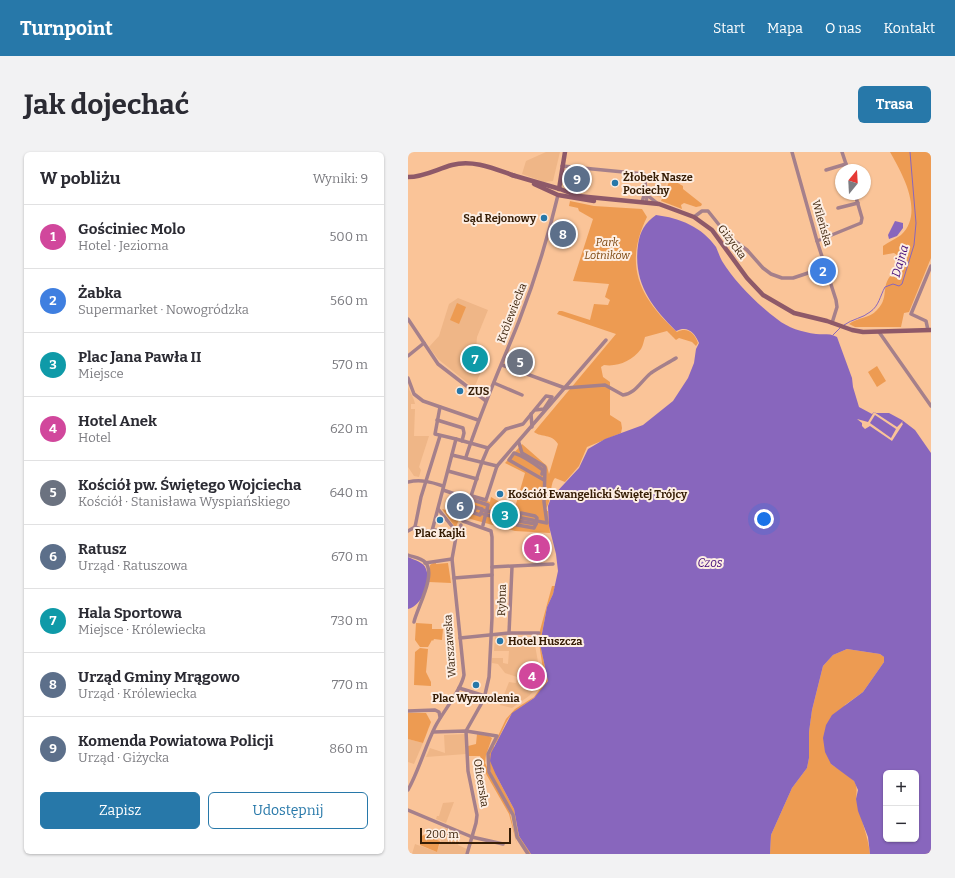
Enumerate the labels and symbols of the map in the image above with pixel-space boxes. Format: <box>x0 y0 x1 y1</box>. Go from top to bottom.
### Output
pin: 9 <box>564 164 590 194</box>
north arrow <box>835 164 871 200</box>
place label: Żłobek Nasze Pociechy <box>623 171 693 197</box>
marker: Żłobek Nasze Pociechy <box>610 178 620 188</box>
street label: Wileńska <box>809 198 835 248</box>
place label: Sąd Rejonowy <box>463 212 537 225</box>
marker: Sąd Rejonowy <box>539 213 549 223</box>
pin: 8 <box>550 219 576 249</box>
street label: Giżycka <box>715 222 749 262</box>
park label: Park Lotników <box>584 236 630 262</box>
water label: Dajna <box>889 243 911 279</box>
pin: 2 <box>810 256 836 286</box>
street label: Królewiecka <box>495 281 529 345</box>
pin: 7 <box>462 344 488 374</box>
pin: 5 <box>507 347 533 377</box>
place label: ZUS <box>468 385 490 398</box>
marker: ZUS <box>455 386 465 396</box>
place label: Kościół Ewangelicki Świętej Trójcy <box>508 487 688 501</box>
marker: Kościół Ewangelicki Świętej Trójcy <box>495 489 505 499</box>
pin: 6 <box>447 491 473 521</box>
pin: 3 <box>492 500 518 530</box>
your location <box>754 509 774 529</box>
marker: Plac Kajki <box>435 515 445 525</box>
place label: Plac Kajki <box>415 527 466 540</box>
pin: 1 <box>524 533 550 563</box>
water label: Czos <box>697 556 723 570</box>
street label: Rybna <box>495 584 509 616</box>
street label: Warszawska <box>441 614 459 678</box>
place label: Hotel Huszcza <box>508 635 583 648</box>
marker: Hotel Huszcza <box>495 636 505 646</box>
pin: 4 <box>519 661 545 691</box>
marker: Plac Wyzwolenia <box>471 680 481 690</box>
place label: Plac Wyzwolenia <box>432 692 520 705</box>
street label: Oficerska <box>471 758 491 808</box>
scale bar <box>420 826 511 845</box>

